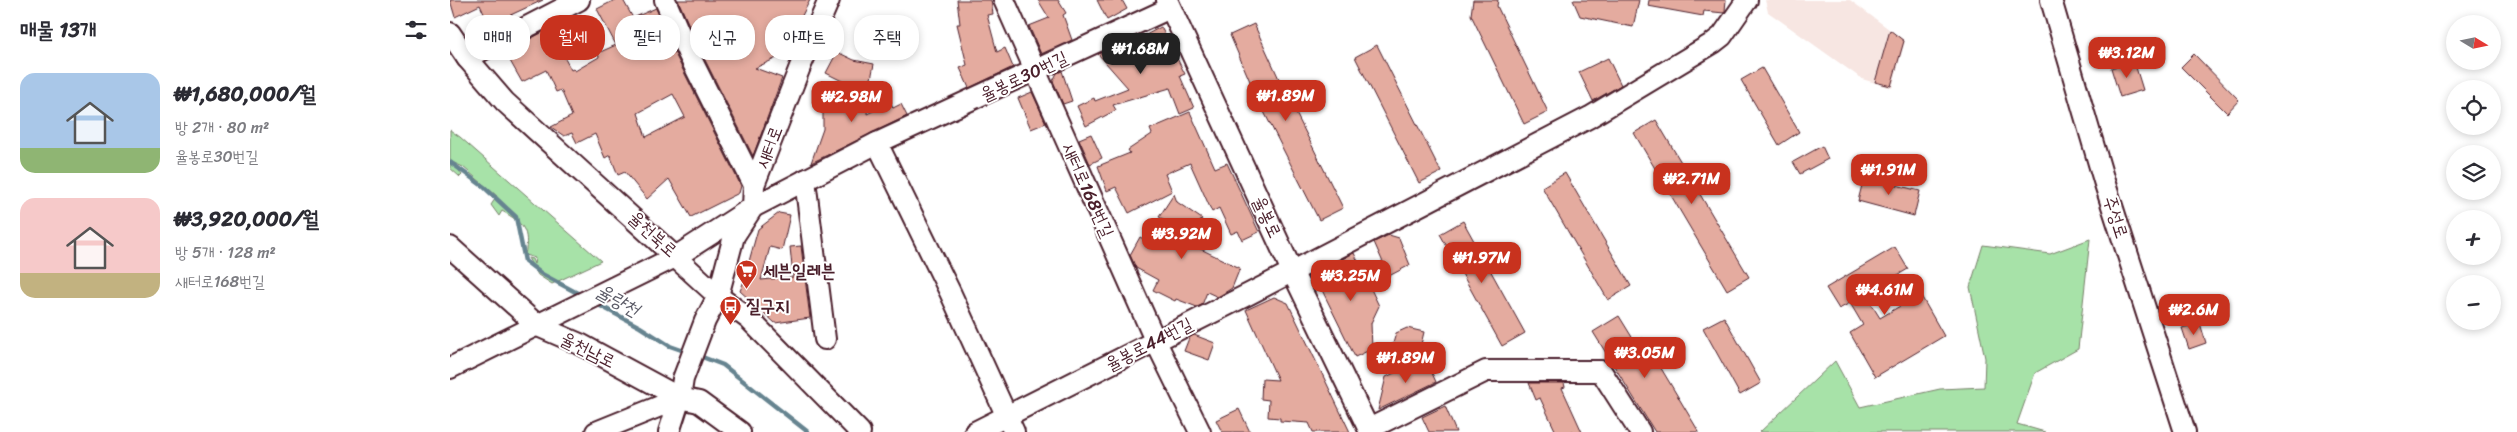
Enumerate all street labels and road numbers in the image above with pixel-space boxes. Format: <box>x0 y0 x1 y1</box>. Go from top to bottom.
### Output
street label: 율봉로30번길 <box>975 41 1074 110</box>
street label: 새터로 <box>746 121 792 173</box>
street label: 새터로168번길 <box>1053 137 1123 243</box>
street label: 율봉로 <box>1243 191 1291 243</box>
street label: 주성로 <box>2094 191 2138 243</box>
street label: 율천북로 <box>621 203 685 265</box>
street label: 율봉로44번길 <box>1099 308 1199 380</box>
street label: 율천남로 <box>555 323 621 377</box>

